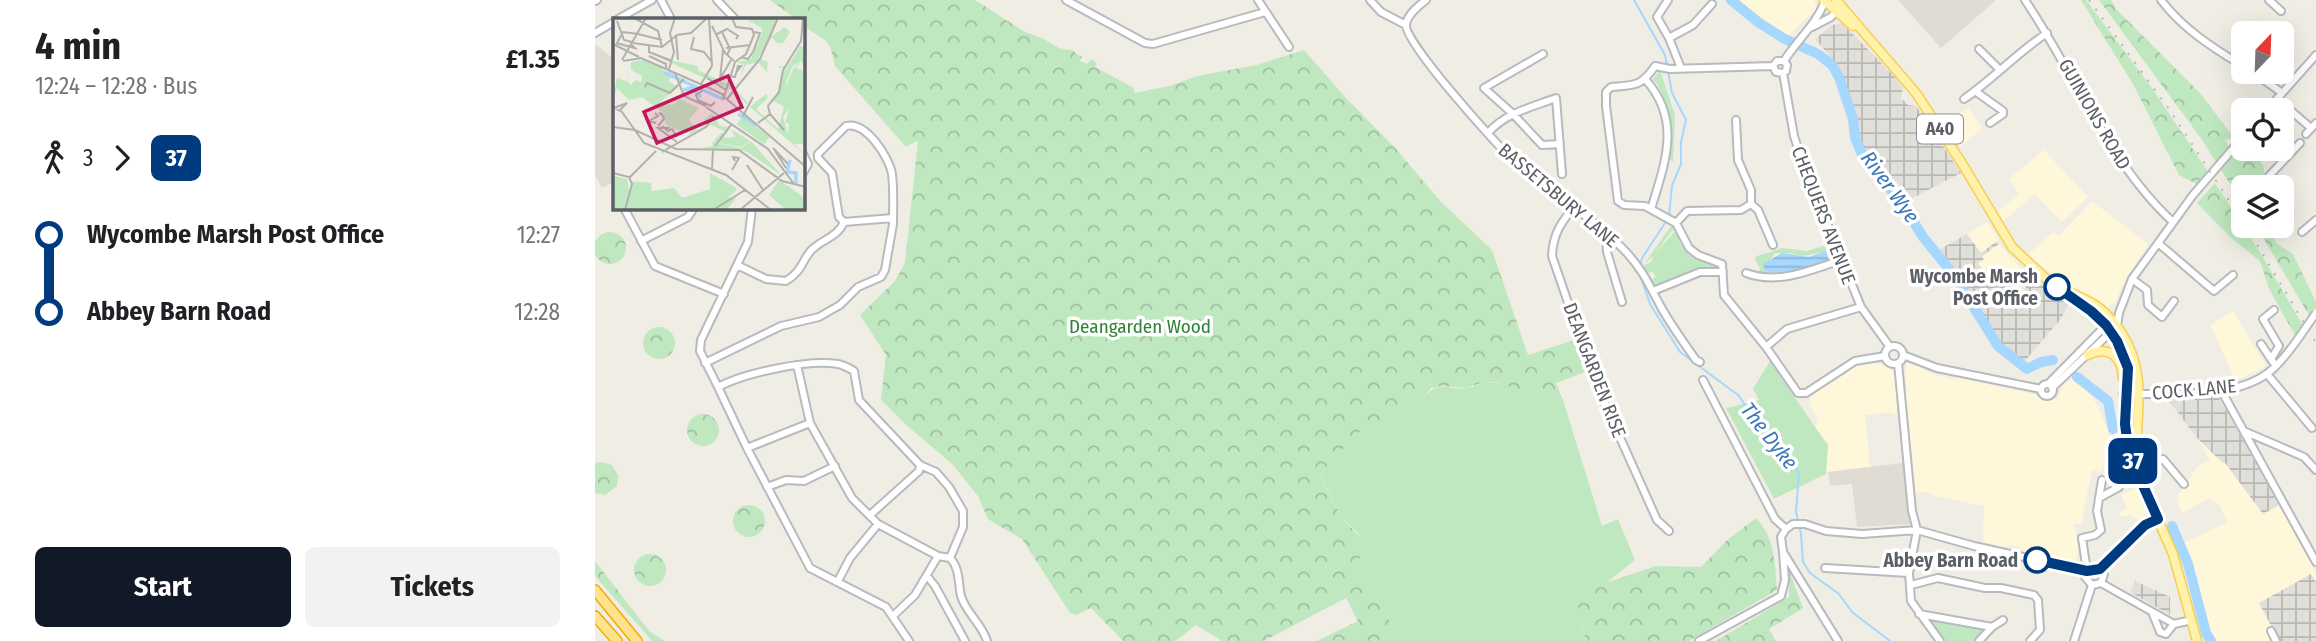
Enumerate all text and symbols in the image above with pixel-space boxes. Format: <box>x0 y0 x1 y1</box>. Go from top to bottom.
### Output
inset map <box>613 18 805 210</box>
north arrow <box>2231 21 2294 84</box>
map controls <box>2231 21 2294 238</box>
text: 4 min <box>35 23 121 69</box>
text: £1.35 <box>506 44 560 75</box>
street label: GUINIONS ROAD <box>2054 55 2135 174</box>
text: 12:24 – 12:28 · Bus <box>35 72 197 100</box>
button: locate <box>2231 98 2294 161</box>
road number: A40 <box>1917 114 1963 144</box>
street label: BASSETSBURY LANE <box>1494 138 1624 252</box>
icon: walk <box>35 139 73 177</box>
icon: forward <box>103 139 141 177</box>
street label: CHEQUERS AVENUE <box>1787 143 1860 287</box>
text: 3 <box>83 144 93 172</box>
text: 37 <box>165 144 187 172</box>
water label: River Wye <box>1855 146 1925 228</box>
button: layers <box>2231 175 2294 238</box>
text: Wycombe Marsh Post Office <box>87 219 384 250</box>
text: 12:27 <box>517 221 560 249</box>
place label: Wycombe Marsh Post Office <box>1910 265 2038 310</box>
marker: Wycombe Marsh Post Office <box>2044 274 2070 300</box>
text: Abbey Barn Road <box>87 296 271 327</box>
text: 12:28 <box>514 298 560 326</box>
street label: DEANGARDEN RISE <box>1558 300 1631 441</box>
park label: Deangarden Wood <box>1069 315 1211 338</box>
street label: COCK LANE <box>2151 374 2237 405</box>
water label: The Dyke <box>1735 397 1803 475</box>
line badge: 37 <box>2101 438 2165 484</box>
text: 37 <box>2122 447 2144 475</box>
button: Start <box>35 547 291 627</box>
button: Tickets <box>305 547 560 627</box>
marker: Abbey Barn Road <box>2024 547 2050 573</box>
place label: Abbey Barn Road <box>1882 549 2018 572</box>

